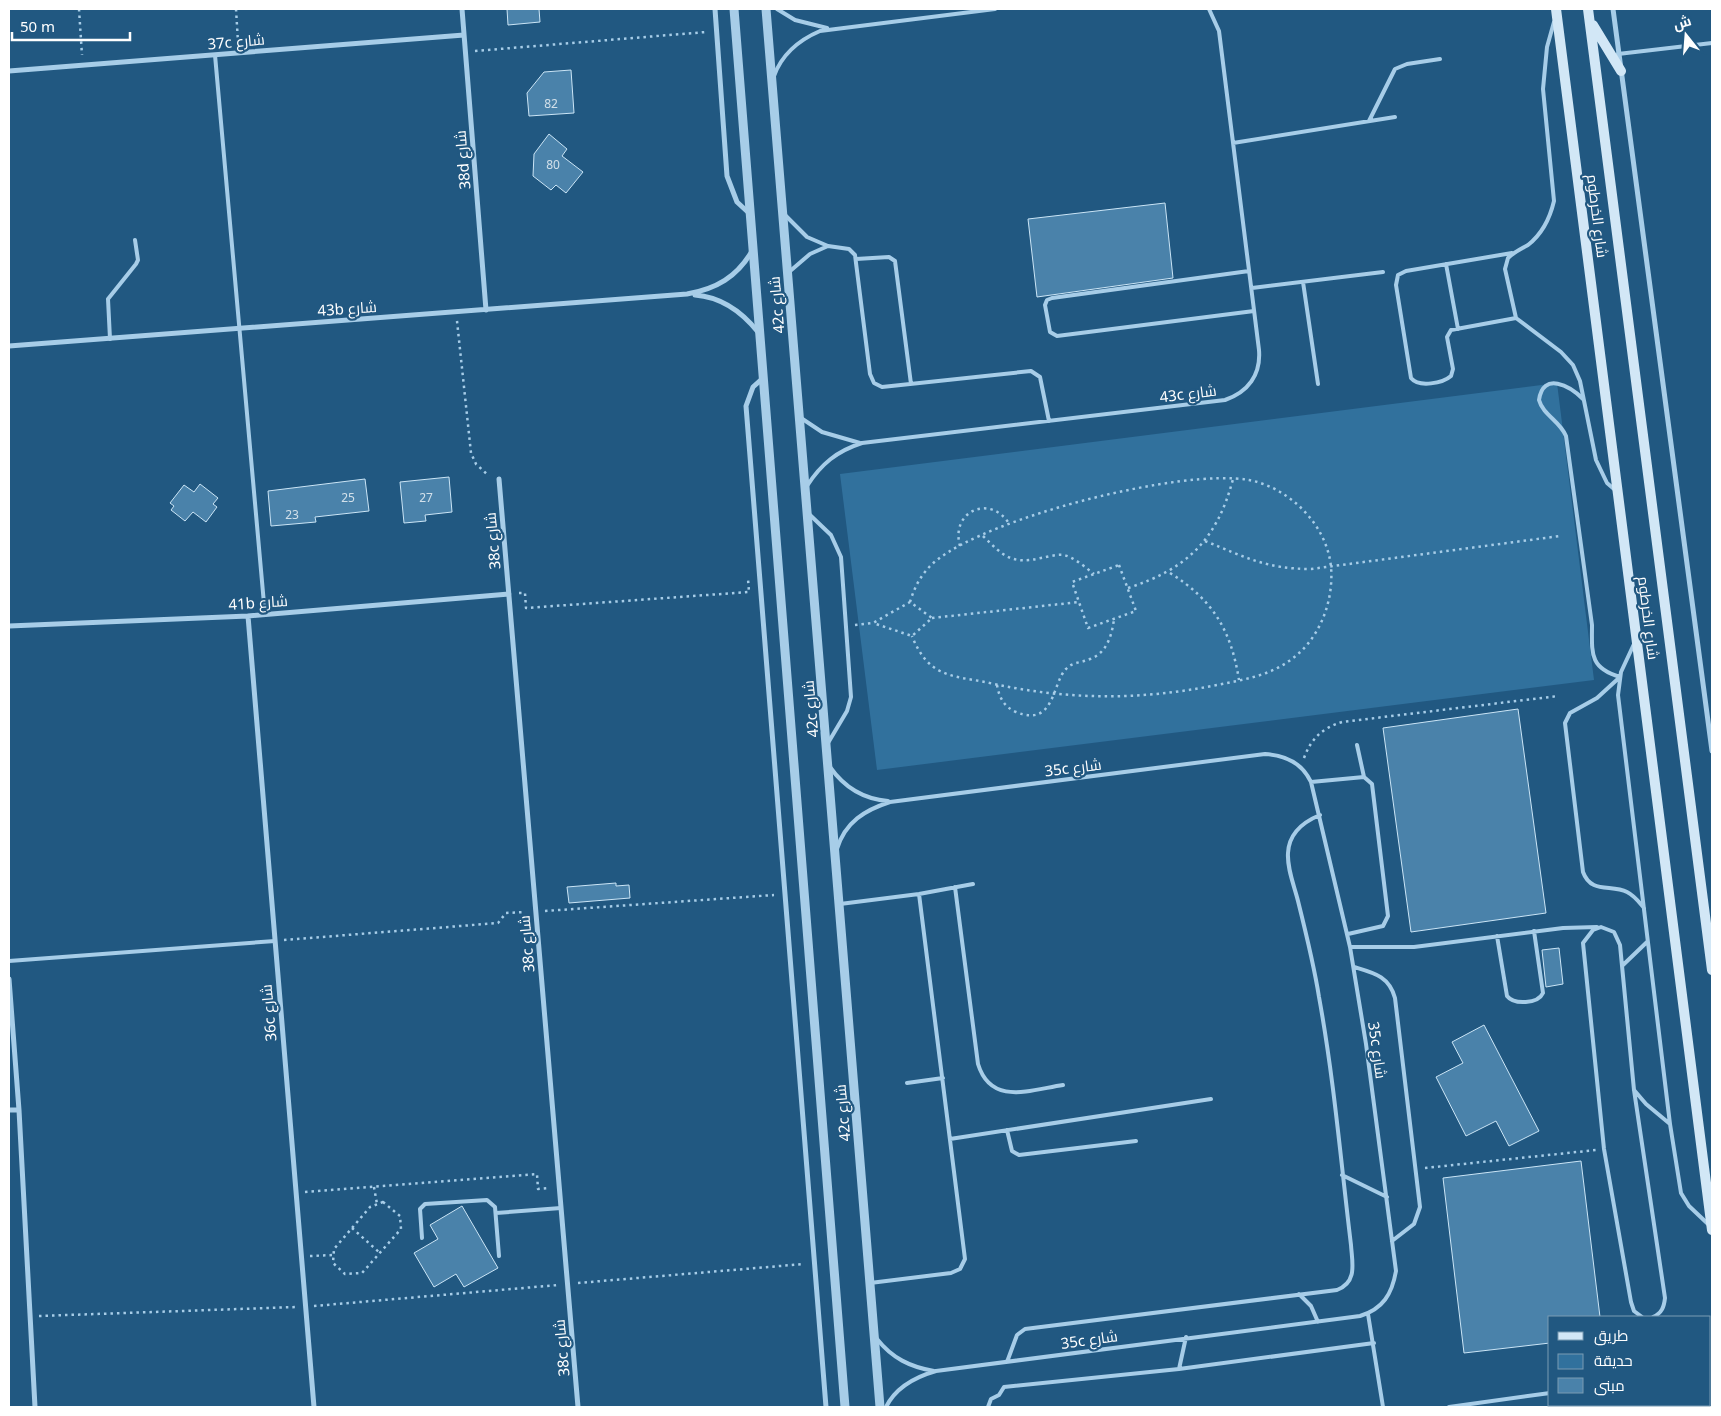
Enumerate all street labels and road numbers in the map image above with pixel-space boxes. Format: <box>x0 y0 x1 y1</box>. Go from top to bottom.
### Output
street label: 37c شارع <box>207 29 266 55</box>
street label: 38d شارع <box>449 129 477 190</box>
street label: شارع الخرطوم <box>1581 173 1613 259</box>
street label: 42c شارع <box>764 275 790 334</box>
street label: 43b شارع <box>317 296 377 322</box>
street label: 43c شارع <box>1158 380 1218 408</box>
street label: 38c شارع <box>480 511 506 570</box>
street label: شارع الخرطوم <box>1632 575 1664 661</box>
street label: 41b شارع <box>228 590 288 616</box>
street label: 42c شارع <box>798 679 824 738</box>
street label: 35c شارع <box>1043 754 1103 782</box>
street label: 38c شارع <box>514 914 540 973</box>
street label: 36c شارع <box>256 983 282 1042</box>
street label: 35c شارع <box>1362 1020 1392 1080</box>
street label: 42c شارع <box>830 1083 856 1142</box>
street label: 38c شارع <box>549 1318 575 1377</box>
street label: 35c شارع <box>1059 1325 1119 1355</box>

